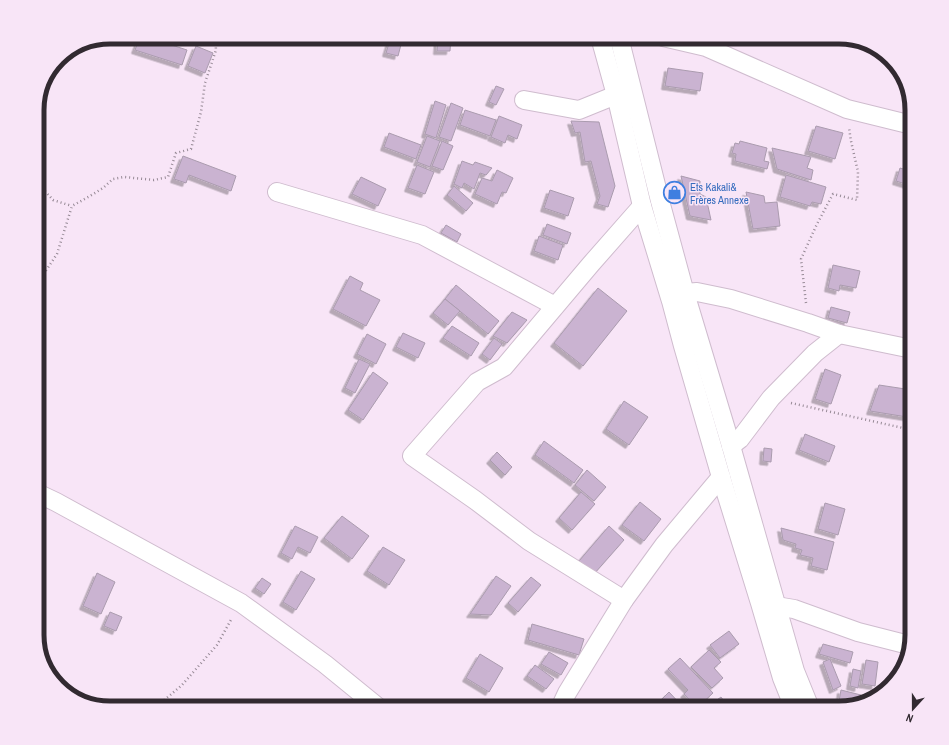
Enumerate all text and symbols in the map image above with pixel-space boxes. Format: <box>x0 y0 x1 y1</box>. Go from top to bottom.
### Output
shop icon: Ets Kakali& Frères Annexe <box>662 180 688 206</box>
place label: Ets Kakali& Frères Annexe <box>690 180 749 207</box>
north arrow <box>893 689 933 729</box>
text: N <box>904 711 915 726</box>

